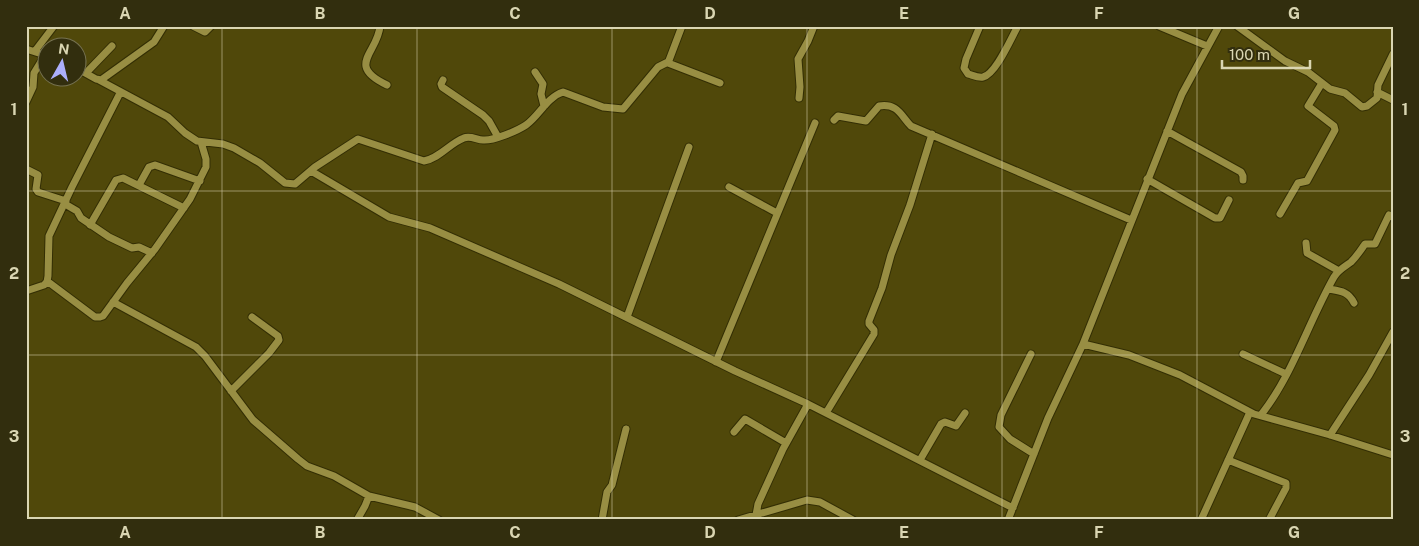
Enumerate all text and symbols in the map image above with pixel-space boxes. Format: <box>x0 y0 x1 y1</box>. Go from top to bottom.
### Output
text: A <box>119 4 131 23</box>
text: B <box>315 4 326 23</box>
text: C <box>509 4 521 23</box>
text: D <box>704 4 716 23</box>
text: E <box>899 4 909 23</box>
text: F <box>1094 4 1104 23</box>
text: G <box>1288 4 1300 23</box>
north arrow <box>38 38 88 88</box>
scale bar <box>1222 38 1309 70</box>
text: N <box>57 40 70 58</box>
text: 100 m <box>1229 46 1270 63</box>
text: 1 <box>11 100 17 119</box>
text: 1 <box>1402 100 1408 119</box>
text: 2 <box>9 264 19 283</box>
text: 2 <box>1400 264 1410 283</box>
text: 3 <box>9 427 19 446</box>
text: 3 <box>1400 427 1410 446</box>
text: A <box>119 523 131 542</box>
text: B <box>315 523 326 542</box>
text: C <box>509 523 521 542</box>
text: D <box>704 523 716 542</box>
text: E <box>899 523 909 542</box>
text: F <box>1094 523 1104 542</box>
text: G <box>1288 523 1300 542</box>

